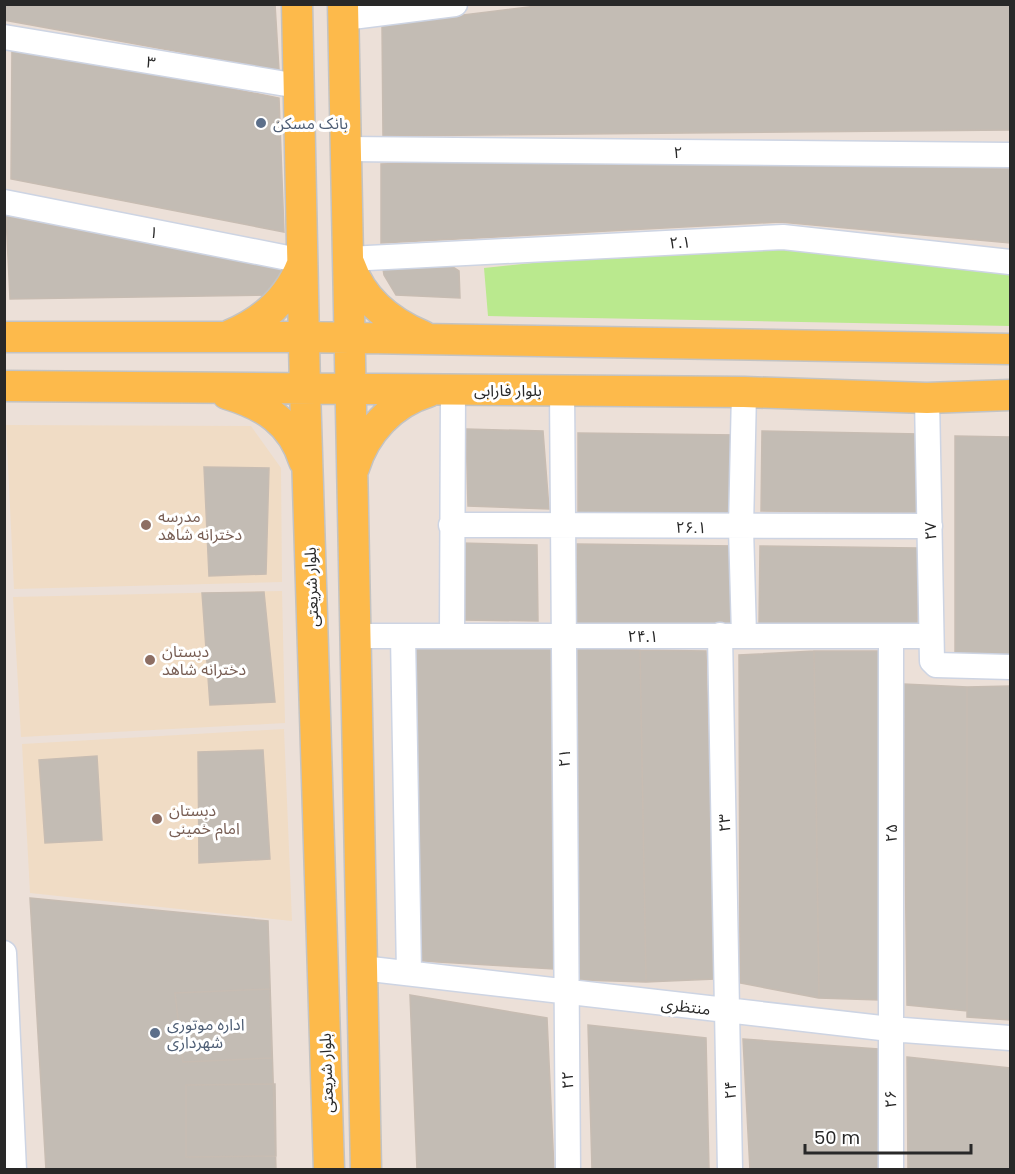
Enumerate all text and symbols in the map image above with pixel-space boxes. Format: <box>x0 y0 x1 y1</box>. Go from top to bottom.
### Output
street label: ۳ <box>144 50 157 75</box>
place label: بانک مسکن <box>273 112 348 135</box>
marker: بانک مسکن <box>254 116 268 130</box>
street label: ۲ <box>673 141 683 164</box>
street label: ۱ <box>147 220 161 245</box>
street label: ۲.۱ <box>669 230 691 255</box>
street label: بلوار فارابی <box>474 379 542 402</box>
place label: مدرسه دخترانه شاهد <box>158 505 242 546</box>
street label: ۲۶.۱ <box>675 516 707 539</box>
marker: مدرسه دخترانه شاهد <box>139 518 153 532</box>
street label: ۲۷ <box>919 522 942 540</box>
street label: بلوار شریعتی <box>299 547 324 627</box>
street label: ۲۴.۱ <box>628 625 658 648</box>
place label: دبستان دخترانه شاهد <box>162 640 246 681</box>
marker: دبستان دخترانه شاهد <box>143 653 157 667</box>
street label: ۲۱ <box>553 749 576 767</box>
place label: دبستان امام خمینی <box>169 799 240 841</box>
marker: دبستان امام خمینی <box>150 812 164 826</box>
street label: ۲۳ <box>713 814 736 832</box>
street label: ۲۵ <box>880 824 903 842</box>
street label: منتظری <box>660 992 712 1021</box>
place label: اداره موتوری شهرداری <box>167 1013 245 1054</box>
marker: اداره موتوری شهرداری <box>148 1026 162 1040</box>
street label: بلوار شریعتی <box>314 1033 339 1113</box>
street label: ۲۲ <box>556 1071 579 1089</box>
street label: ۲۴ <box>719 1081 742 1099</box>
street label: ۲۶ <box>879 1090 902 1108</box>
scale bar <box>805 1117 972 1155</box>
text: 50 m <box>814 1125 860 1150</box>

